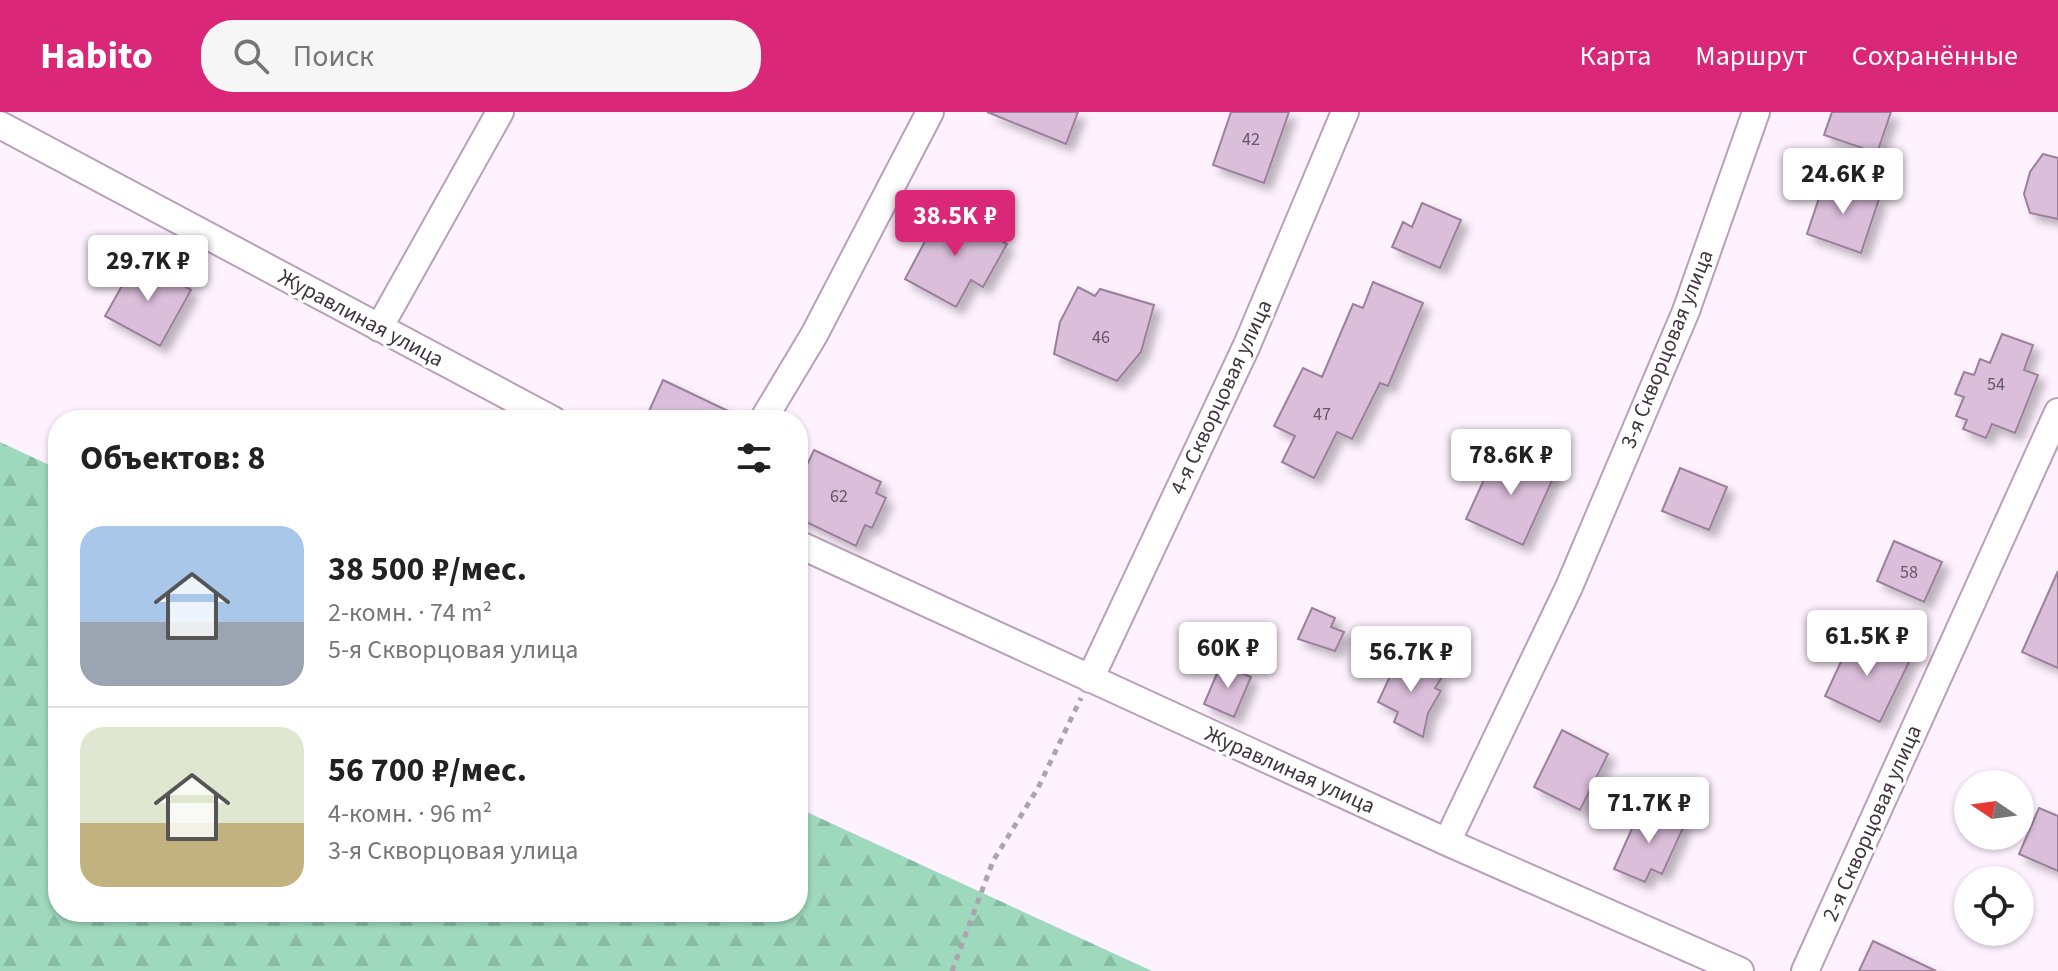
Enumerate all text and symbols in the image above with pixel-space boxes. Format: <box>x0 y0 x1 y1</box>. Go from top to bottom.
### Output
search box <box>201 20 761 92</box>
text: Habito <box>40 29 153 83</box>
icon: search <box>229 34 273 78</box>
text: Поиск <box>293 35 374 78</box>
text: Карта <box>1580 36 1651 76</box>
text: Маршрут <box>1695 36 1808 76</box>
text: Сохранённые <box>1852 36 2018 76</box>
house number: 42 <box>1242 127 1260 152</box>
pin: 24.6K ₽ <box>1769 148 1917 216</box>
text: 24.6K ₽ <box>1801 155 1885 192</box>
pin: 38.5K ₽ <box>881 190 1029 258</box>
text: 38.5K ₽ <box>913 197 997 234</box>
pin: 29.7K ₽ <box>74 235 222 303</box>
text: 29.7K ₽ <box>106 242 190 279</box>
street label: 3-я Скворцовая улица <box>1612 245 1722 453</box>
street label: Журавлиная улица <box>273 261 449 375</box>
street label: 4-я Скворцовая улица <box>1162 294 1280 500</box>
house number: 46 <box>1092 325 1110 350</box>
house number: 54 <box>1987 372 2005 397</box>
house number: 47 <box>1313 402 1331 427</box>
pin: 78.6K ₽ <box>1437 429 1585 497</box>
text: Объектов: 8 <box>80 434 265 483</box>
icon: filters <box>732 436 776 480</box>
text: 78.6K ₽ <box>1469 436 1553 473</box>
house number: 62 <box>830 484 848 509</box>
text: 38 500 ₽/мес. <box>328 545 527 594</box>
icon: home <box>144 558 240 654</box>
house number: 58 <box>1900 560 1918 585</box>
text: 2-комн. · 74 m² <box>328 594 492 631</box>
pin: 61.5K ₽ <box>1793 610 1941 678</box>
text: 61.5K ₽ <box>1825 617 1909 654</box>
pin: 60K ₽ <box>1172 622 1284 690</box>
pin: 56.7K ₽ <box>1337 626 1485 694</box>
text: 60K ₽ <box>1197 629 1259 666</box>
text: 5-я Скворцовая улица <box>328 631 578 668</box>
text: 56.7K ₽ <box>1369 633 1453 670</box>
street label: Журавлиная улица <box>1200 718 1380 822</box>
street label: 2-я Скворцовая улица <box>1814 720 1930 926</box>
text: 56 700 ₽/мес. <box>328 746 527 795</box>
icon: home <box>144 759 240 855</box>
north arrow <box>1954 770 2034 850</box>
map controls <box>1954 770 2034 946</box>
pin: 71.7K ₽ <box>1575 777 1723 845</box>
text: 71.7K ₽ <box>1607 784 1691 821</box>
text: 4-комн. · 96 m² <box>328 795 492 832</box>
text: 3-я Скворцовая улица <box>328 832 578 869</box>
button: locate <box>1954 866 2034 946</box>

